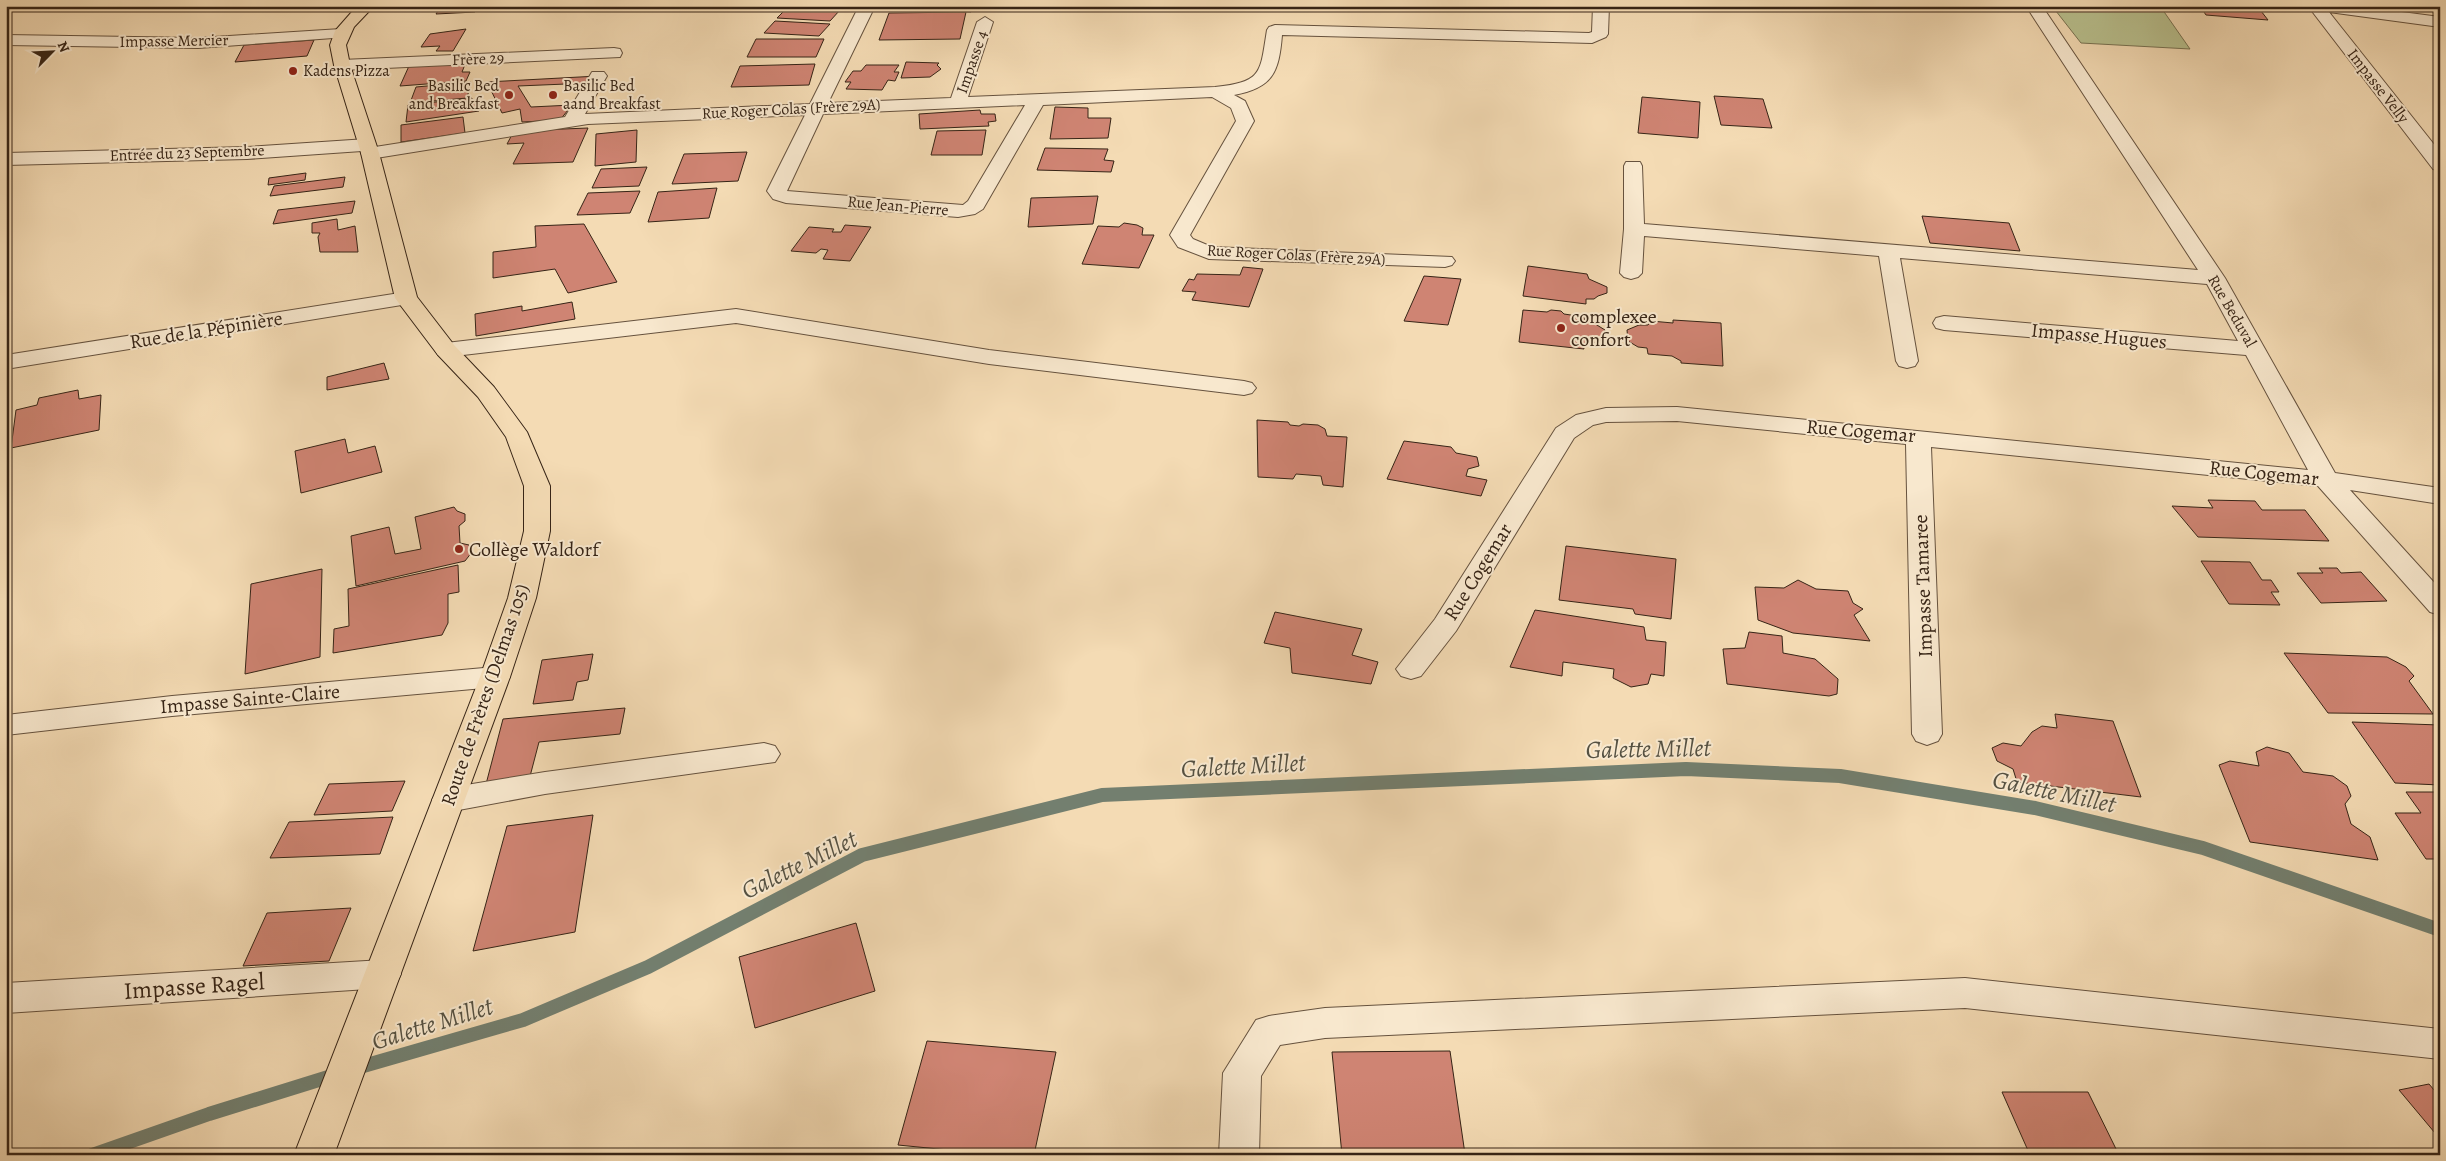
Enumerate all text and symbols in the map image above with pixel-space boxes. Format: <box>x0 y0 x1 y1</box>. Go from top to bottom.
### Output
north arrow <box>28 28 78 78</box>
street label: Impasse 4 <box>951 28 993 96</box>
street label: Impasse Mercier <box>119 29 229 53</box>
text: N <box>53 38 74 55</box>
street label: Impasse Velly <box>2342 44 2415 128</box>
street label: Frère 29 <box>452 47 504 71</box>
place label: Kadens Pizza <box>303 60 390 82</box>
marker: Kadens Pizza <box>287 65 299 77</box>
place label: Basilic Bed and Breakfast <box>409 75 499 115</box>
place label: Basilic Bed aand Breakfast <box>563 75 661 115</box>
marker: Basilic Bed and Breakfast <box>503 89 515 101</box>
marker: Basilic Bed aand Breakfast <box>547 89 559 101</box>
street label: Rue Roger Colas (Frère 29A) <box>701 93 881 125</box>
street label: Entrée du 23 Septembre <box>109 139 265 167</box>
street label: Rue Jean-Pierre <box>846 191 950 221</box>
street label: Rue Roger Colas (Frère 29A) <box>1206 239 1386 271</box>
street label: Rue Beduval <box>2202 271 2262 351</box>
place label: complexee confort <box>1571 303 1657 353</box>
street label: Rue de la Pépinière <box>128 305 284 355</box>
street label: Impasse Hugues <box>2030 317 2168 355</box>
marker: complexee confort <box>1555 322 1567 334</box>
street label: Rue Cogemar <box>1805 413 1917 449</box>
street label: Rue Cogemar <box>2208 454 2320 492</box>
street label: Impasse Tamaree <box>1907 514 1939 658</box>
street label: Rue Cogemar <box>1437 518 1519 626</box>
place label: Collège Waldorf <box>469 536 602 563</box>
marker: Collège Waldorf <box>453 543 465 555</box>
street label: Route de Frères (Delmas 105) <box>434 580 536 810</box>
street label: Impasse Sainte-Claire <box>159 678 341 720</box>
water label: Galette Millet <box>1585 731 1712 767</box>
water label: Galette Millet <box>1180 746 1307 786</box>
water label: Galette Millet <box>1989 762 2119 822</box>
water label: Galette Millet <box>735 822 863 908</box>
street label: Impasse Ragel <box>123 965 266 1007</box>
water label: Galette Millet <box>367 989 497 1058</box>

